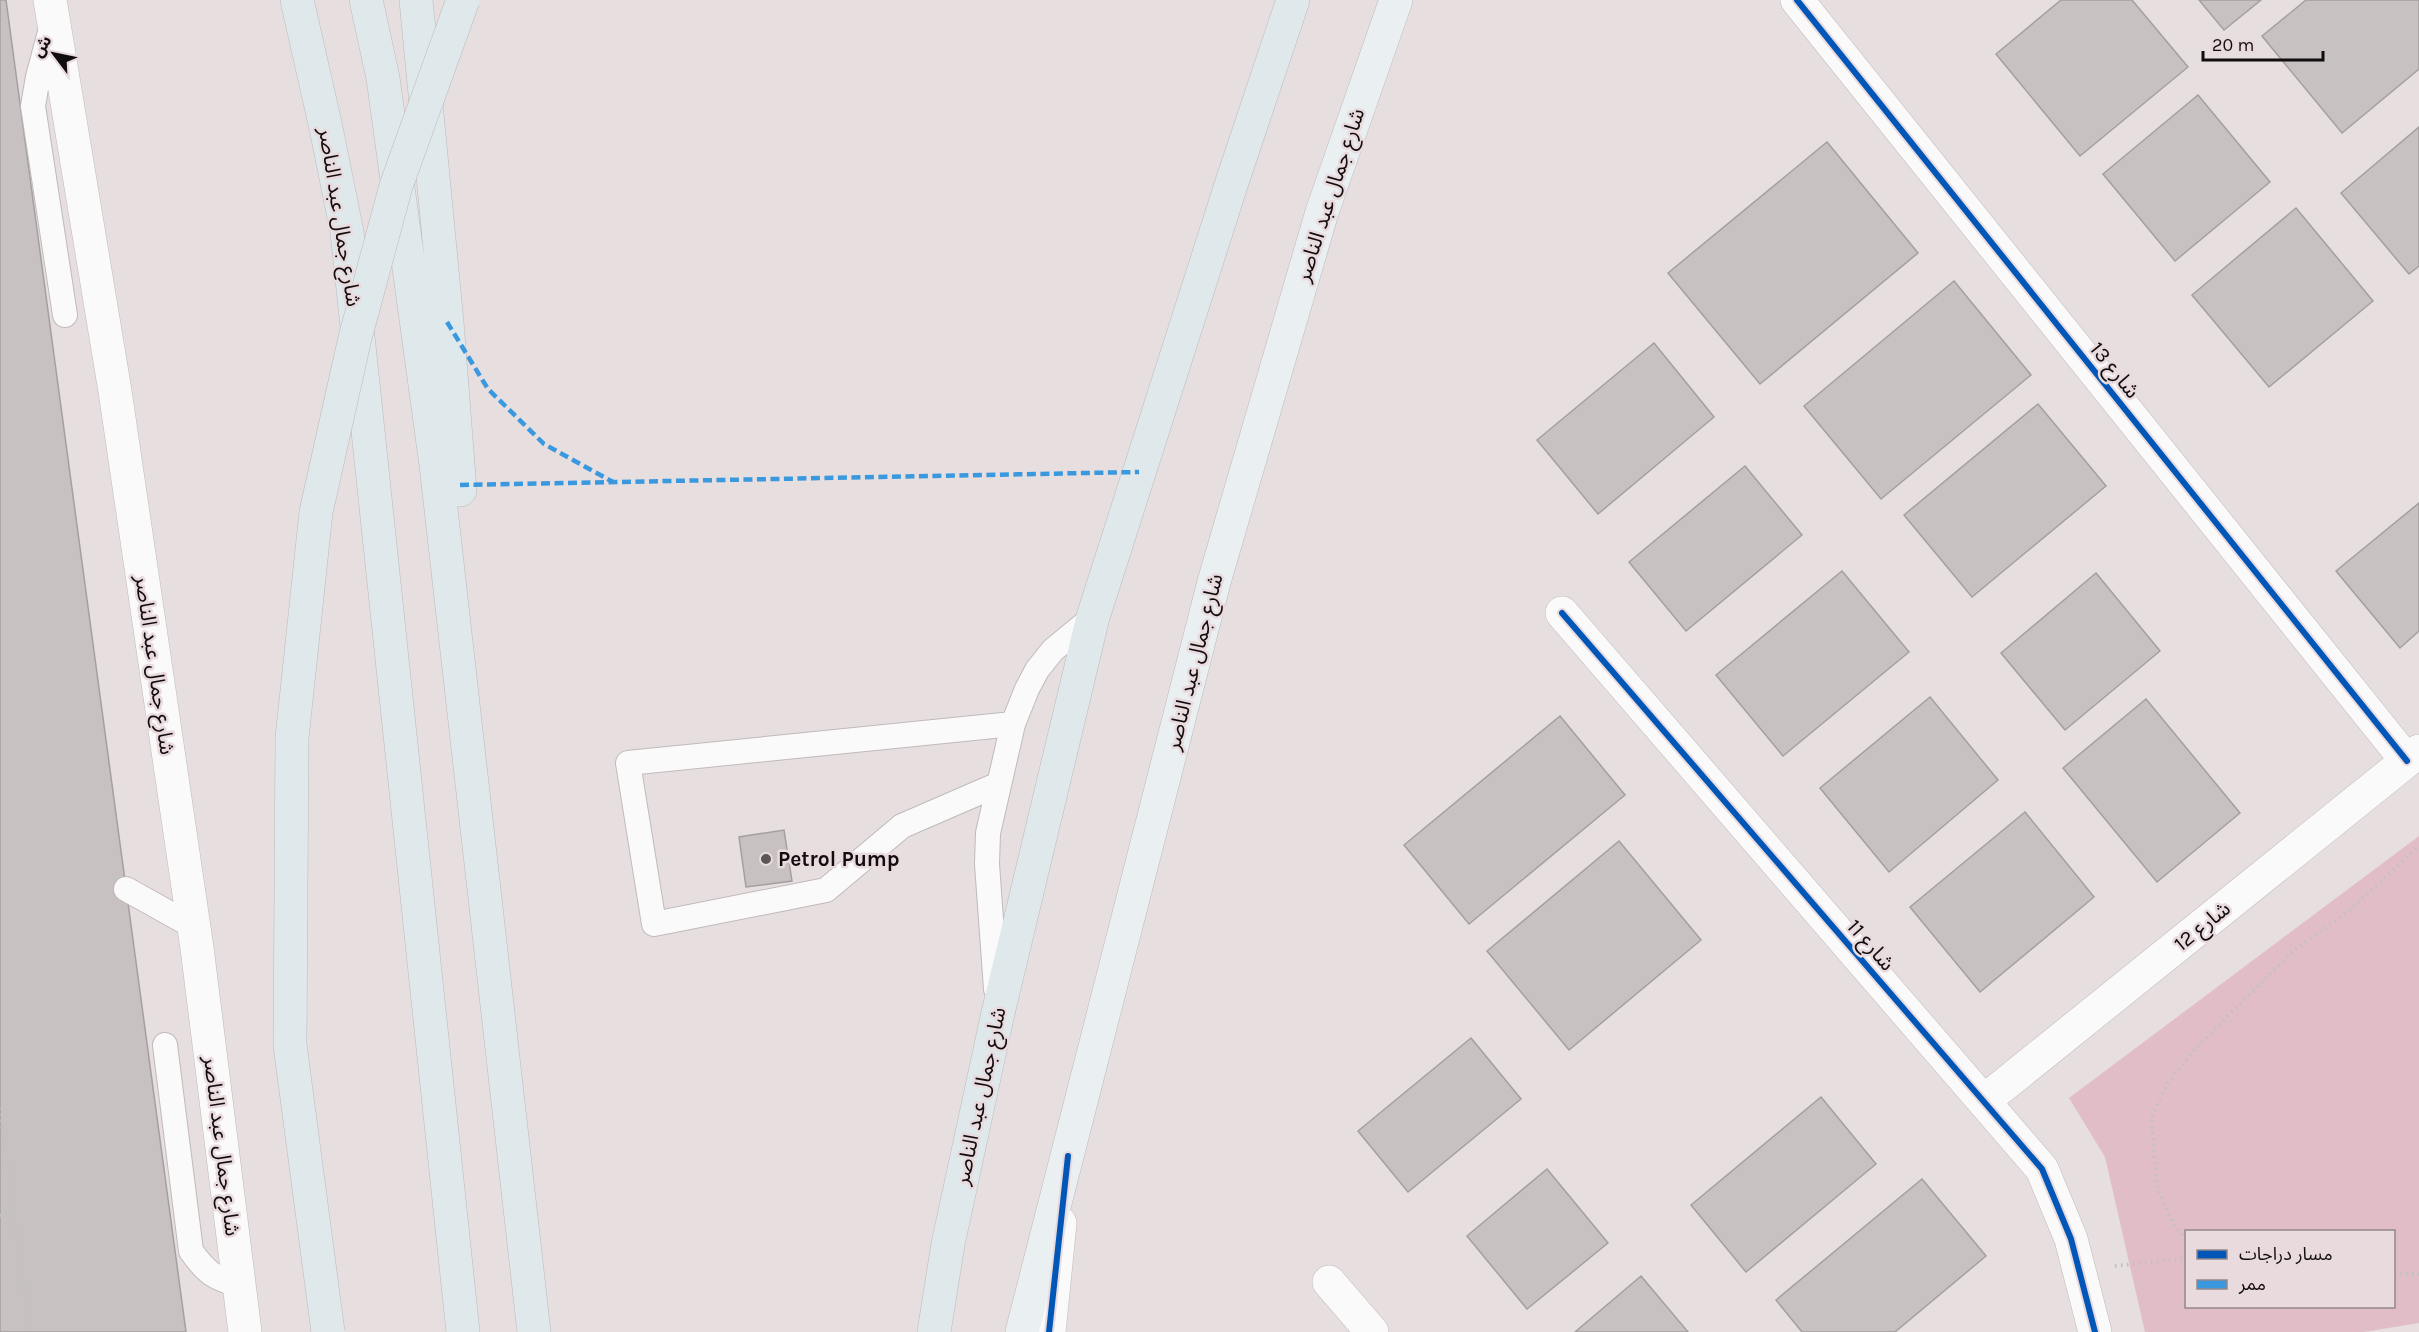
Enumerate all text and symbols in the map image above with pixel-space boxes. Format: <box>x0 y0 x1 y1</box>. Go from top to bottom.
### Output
north arrow <box>24 24 84 84</box>
scale bar <box>2203 24 2323 62</box>
text: ش <box>28 32 56 61</box>
text: 20 m <box>2212 34 2254 56</box>
street label: شارع جمال عبد الناصر <box>1290 105 1372 287</box>
street label: شارع جمال عبد الناصر <box>311 125 366 309</box>
street label: شارع 13 <box>2083 337 2145 405</box>
street label: شارع جمال عبد الناصر <box>1160 571 1230 754</box>
street label: شارع جمال عبد الناصر <box>127 573 179 757</box>
place label: Petrol Pump <box>778 847 900 871</box>
marker: Petrol Pump <box>759 852 773 866</box>
street label: شارع 12 <box>2169 896 2237 958</box>
street label: شارع 11 <box>1840 915 1900 977</box>
street label: شارع جمال عبد الناصر <box>949 1005 1013 1189</box>
street label: شارع جمال عبد الناصر <box>196 1054 245 1238</box>
legend <box>2185 1230 2395 1308</box>
text: مسار دراجات <box>2239 1243 2333 1265</box>
text: ممر <box>2238 1273 2266 1295</box>

